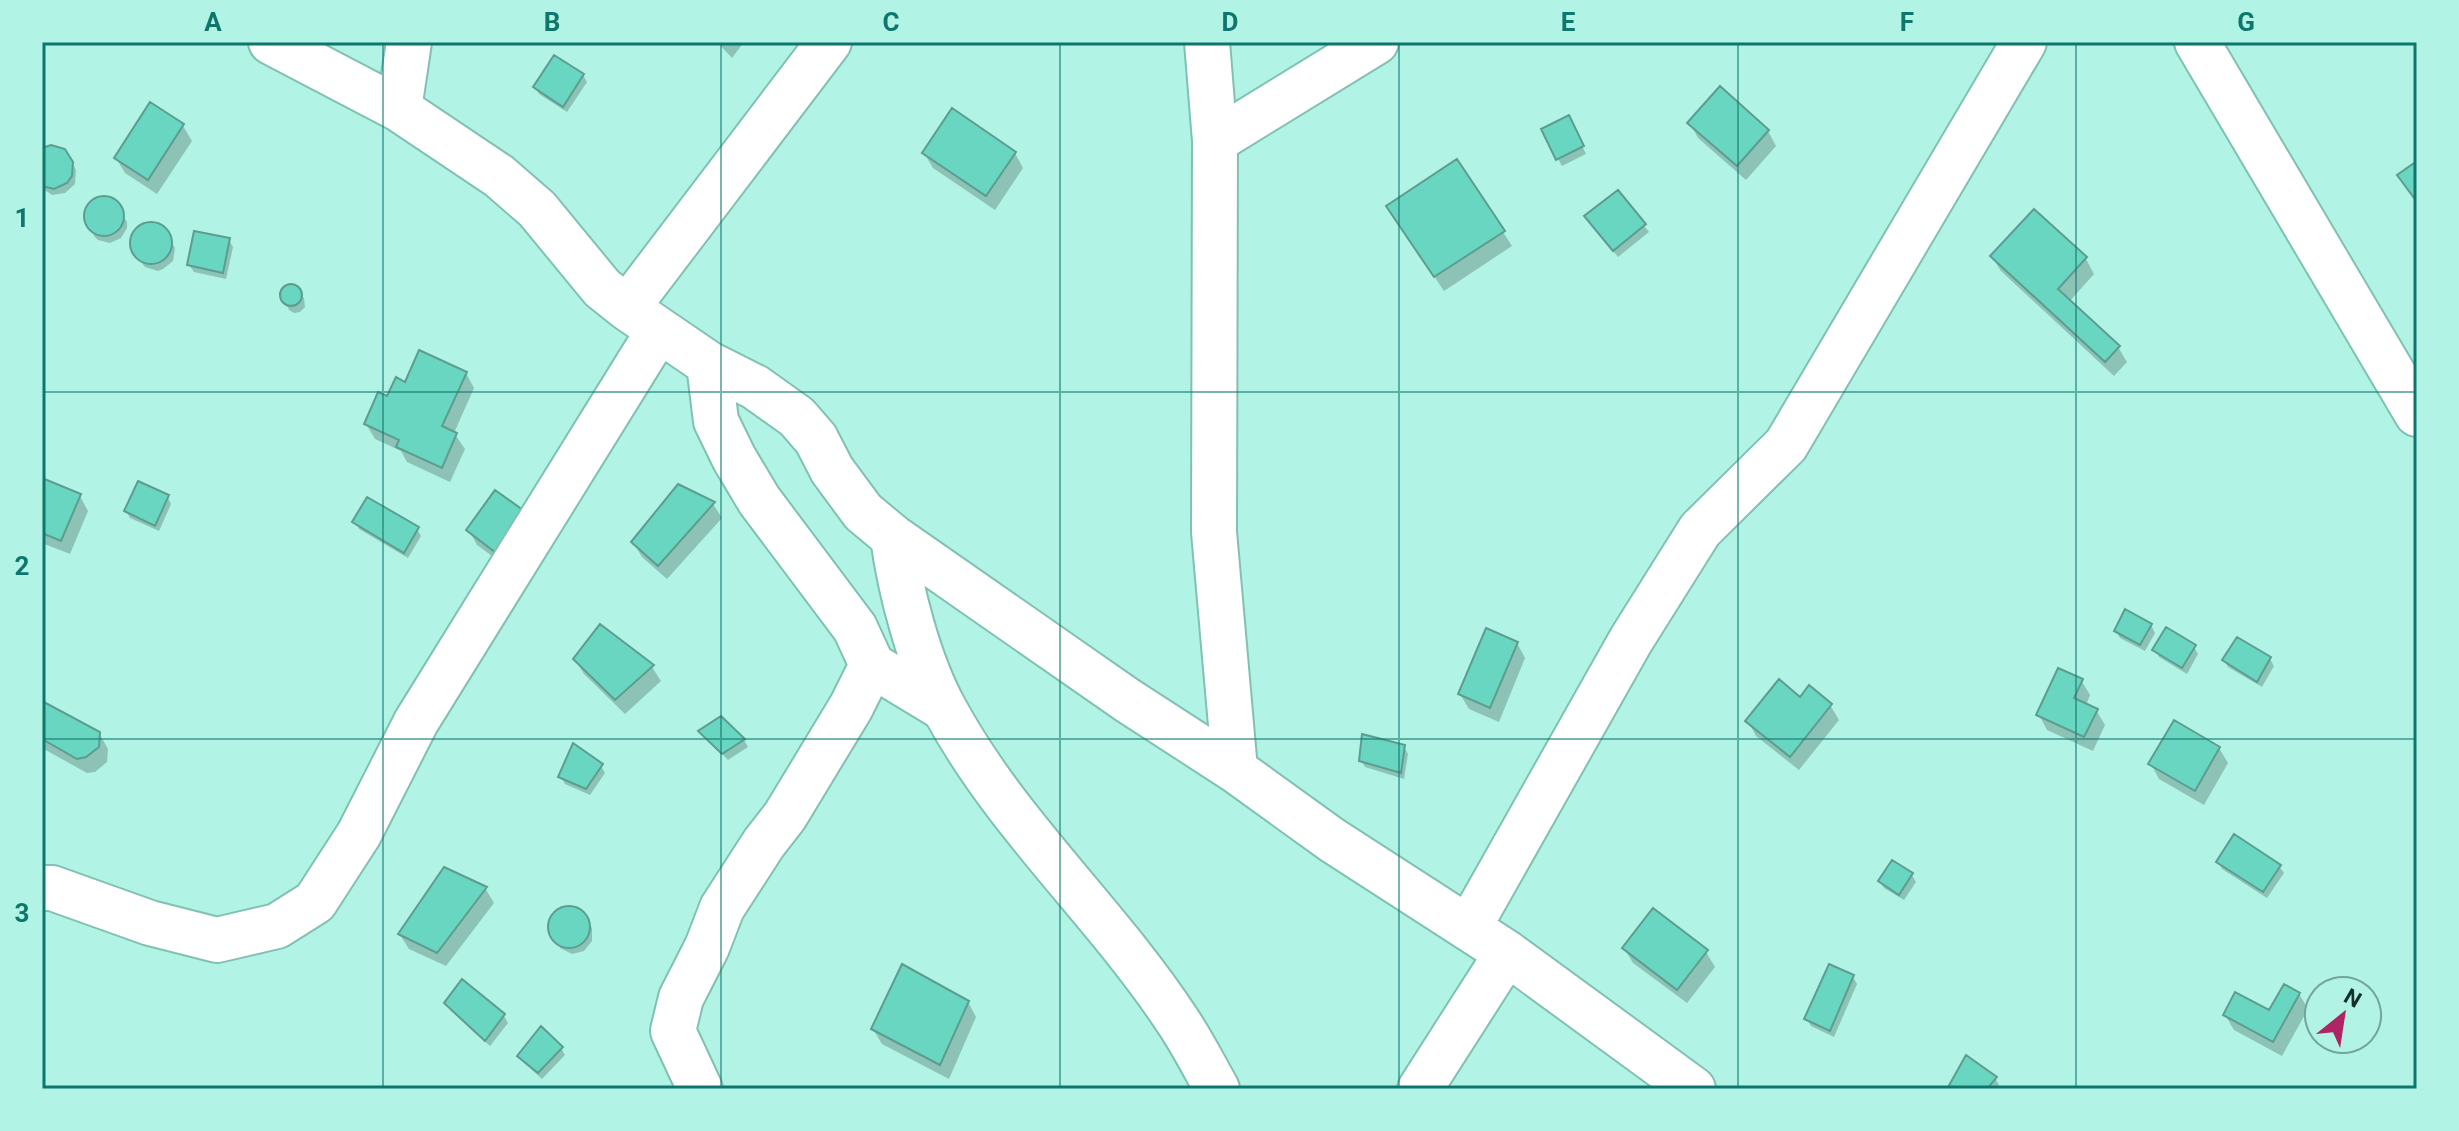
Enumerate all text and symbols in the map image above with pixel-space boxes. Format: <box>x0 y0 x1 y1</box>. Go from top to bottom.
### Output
text: A <box>204 7 222 37</box>
text: B <box>544 7 560 37</box>
text: C <box>882 7 900 37</box>
text: D <box>1222 7 1238 37</box>
text: E <box>1561 7 1576 37</box>
text: F <box>1900 7 1914 37</box>
text: G <box>2237 7 2255 37</box>
text: 1 <box>15 203 29 233</box>
text: 2 <box>15 551 29 581</box>
text: 3 <box>15 898 29 928</box>
north arrow <box>2303 975 2383 1055</box>
text: N <box>2340 983 2366 1013</box>

